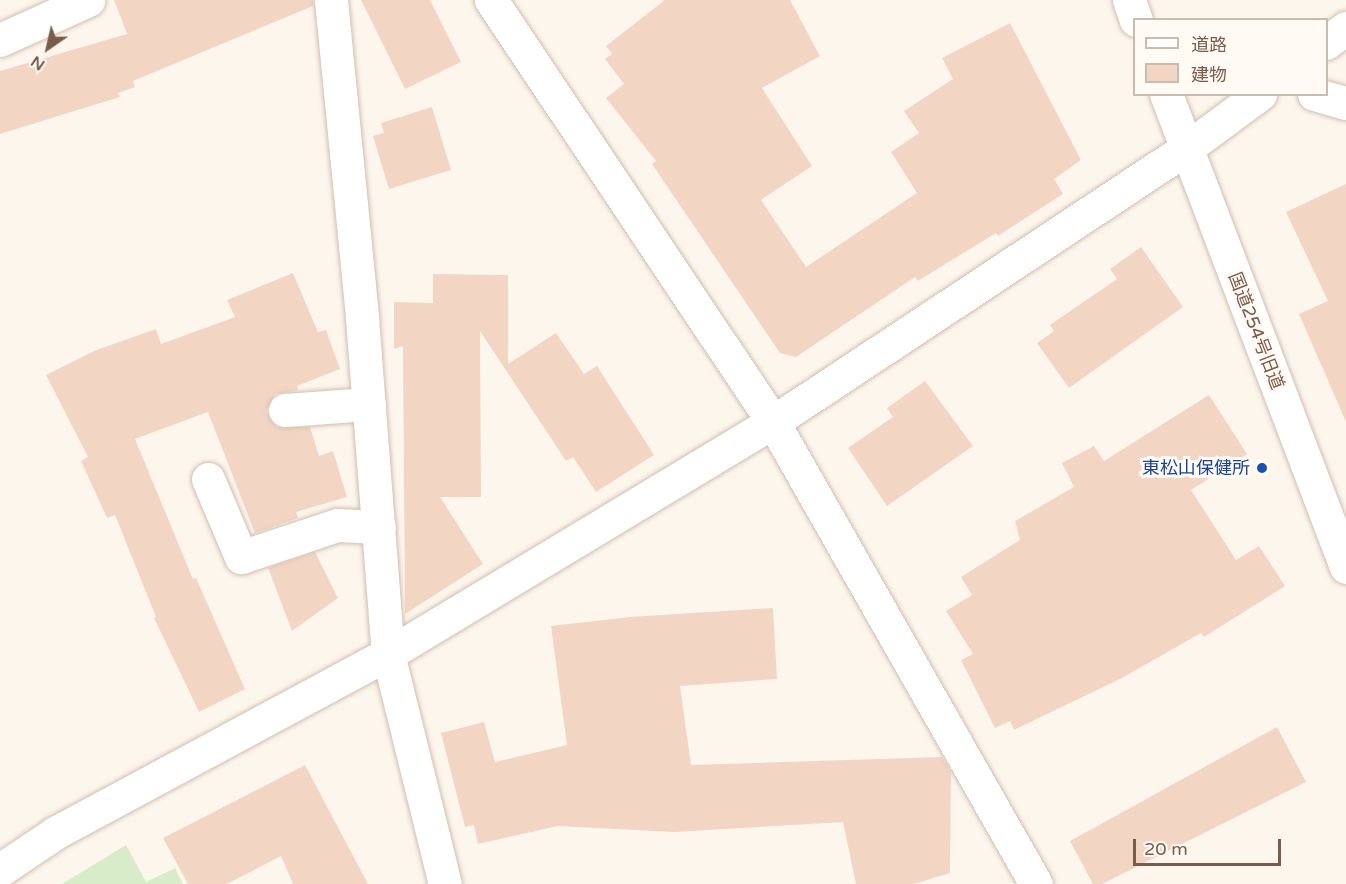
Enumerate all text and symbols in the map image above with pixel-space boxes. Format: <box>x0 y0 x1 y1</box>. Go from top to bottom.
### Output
north arrow <box>18 18 78 78</box>
legend <box>1133 18 1328 96</box>
text: 道路 <box>1191 34 1227 56</box>
text: N <box>27 51 49 75</box>
text: 建物 <box>1191 64 1227 86</box>
street label: 国道254号旧道 <box>1224 269 1288 393</box>
place label: 東松山保健所 <box>1142 457 1250 479</box>
marker: 東松山保健所 <box>1255 461 1269 475</box>
scale bar <box>1136 827 1284 865</box>
text: 20 m <box>1144 838 1188 860</box>

